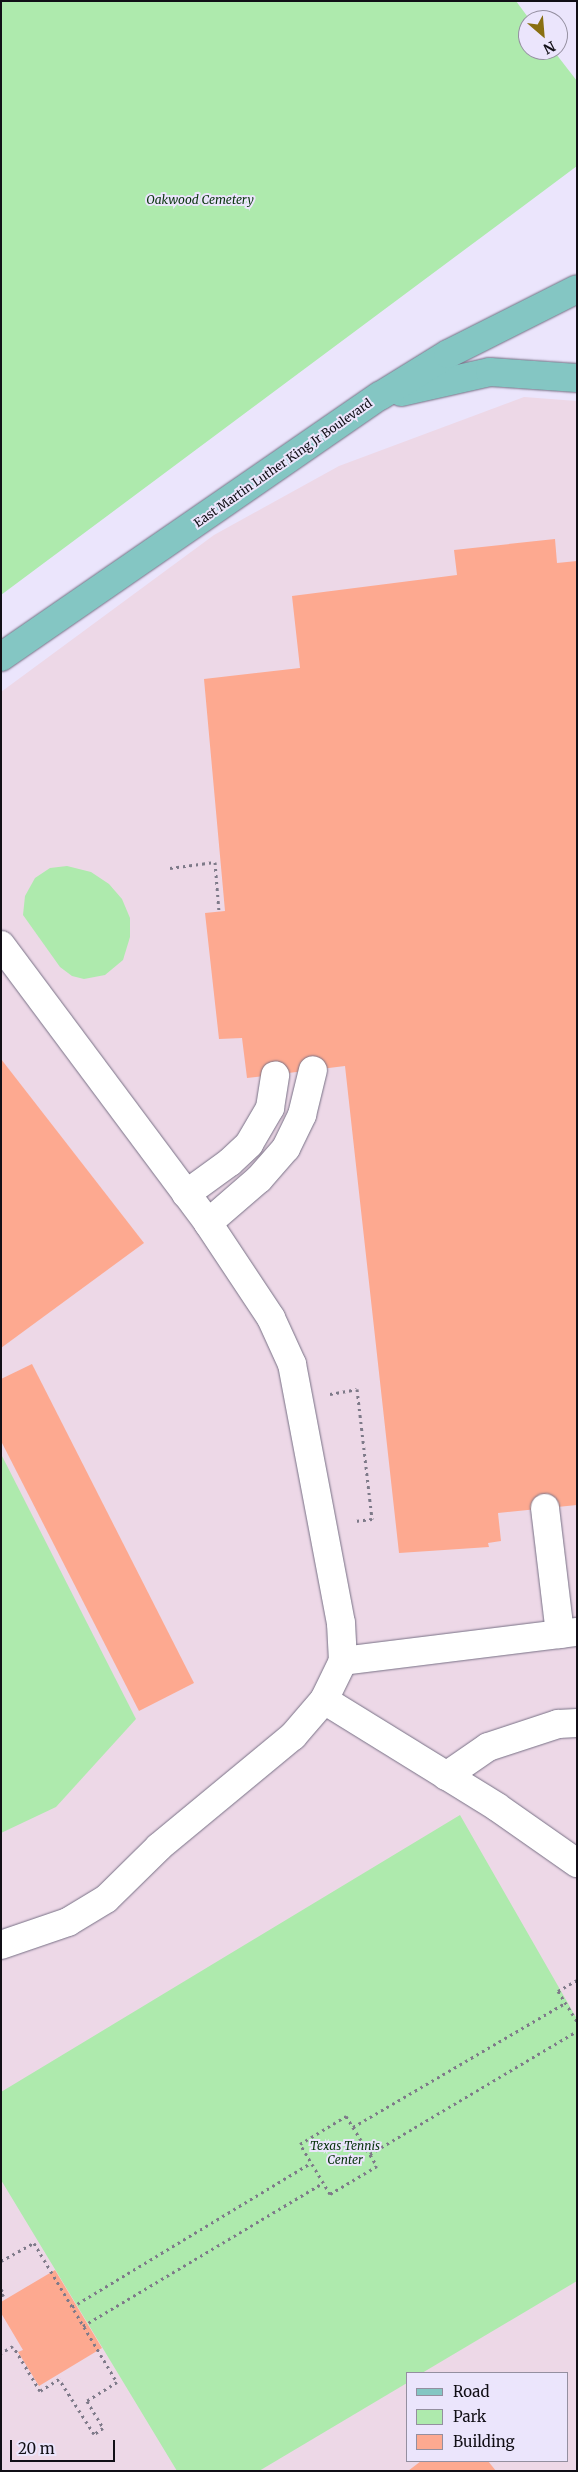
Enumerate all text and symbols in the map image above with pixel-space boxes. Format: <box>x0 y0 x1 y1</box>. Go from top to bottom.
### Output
north arrow <box>518 10 568 60</box>
text: N <box>540 37 558 58</box>
park label: Oakwood Cemetery <box>146 193 254 207</box>
street label: East Martin Luther King Jr Boulevard <box>191 396 375 530</box>
park label: Texas Tennis Center <box>310 2139 380 2167</box>
legend <box>406 2372 568 2462</box>
text: Road <box>453 2382 489 2401</box>
text: Park <box>453 2407 486 2426</box>
scale bar <box>12 2430 118 2462</box>
text: Building <box>453 2432 515 2451</box>
text: 20 m <box>18 2439 55 2458</box>

